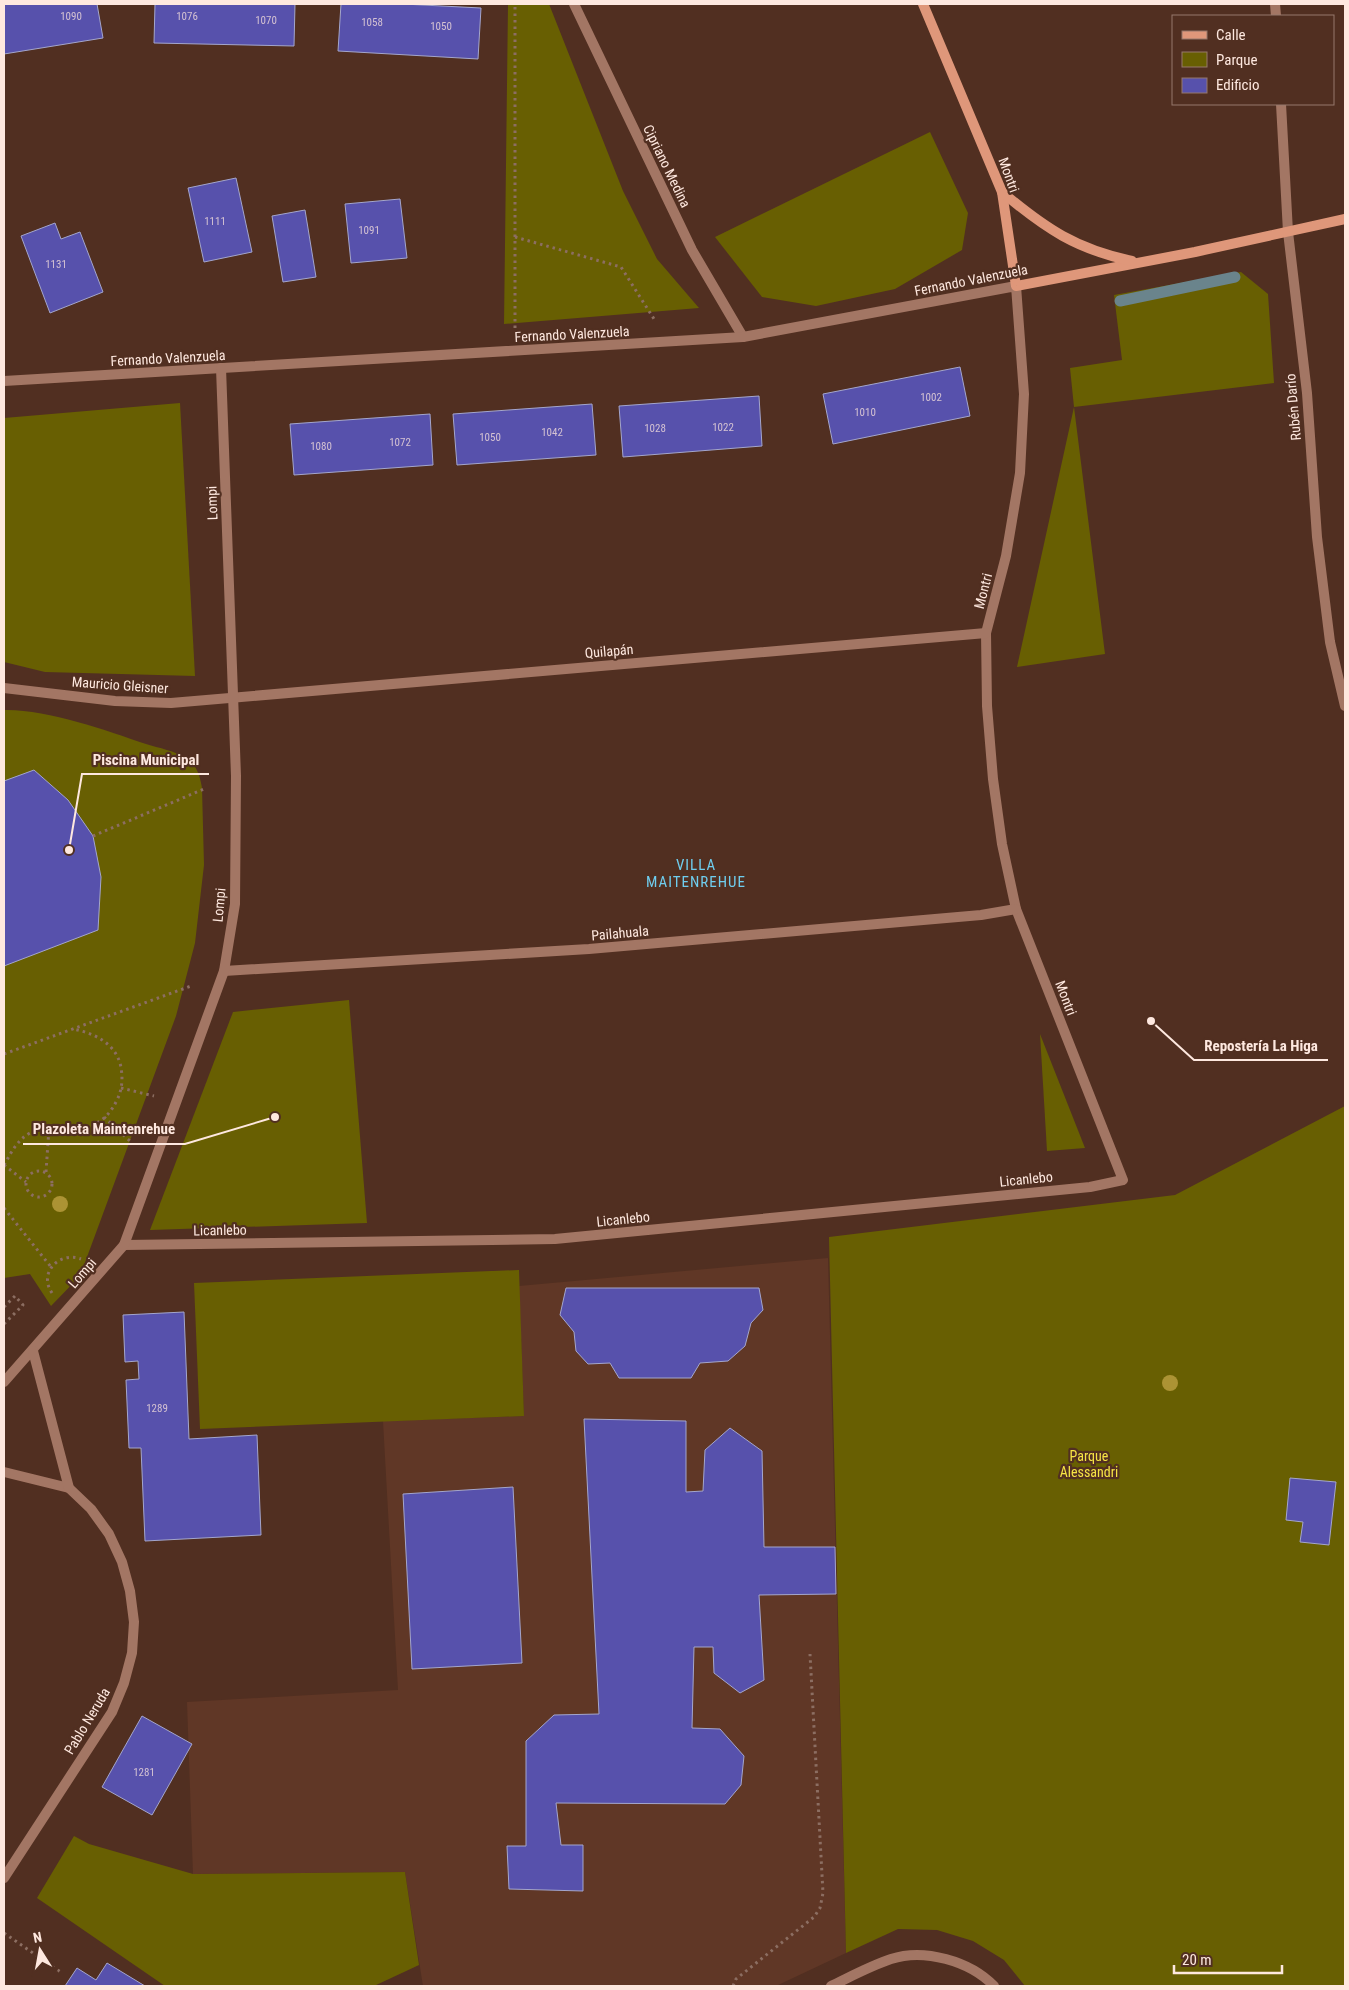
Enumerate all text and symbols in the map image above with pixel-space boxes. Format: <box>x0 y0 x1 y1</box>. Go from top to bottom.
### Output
house number: 1090 <box>60 10 82 23</box>
house number: 1076 <box>176 10 198 23</box>
house number: 1070 <box>255 14 277 27</box>
legend <box>1172 15 1334 105</box>
house number: 1058 <box>361 16 383 29</box>
house number: 1050 <box>430 20 452 33</box>
text: Calle <box>1216 26 1246 44</box>
text: Parque <box>1216 51 1258 69</box>
text: Edificio <box>1216 76 1259 94</box>
street label: Cipriano Medina <box>640 122 694 210</box>
street label: Montri <box>995 155 1023 195</box>
house number: 1111 <box>204 215 226 228</box>
house number: 1091 <box>358 224 380 237</box>
house number: 1131 <box>45 258 67 271</box>
street label: Fernando Valenzuela <box>913 261 1029 299</box>
street label: Fernando Valenzuela <box>514 323 630 345</box>
street label: Fernando Valenzuela <box>110 347 226 369</box>
street label: Rubén Darío <box>1282 373 1304 441</box>
house number: 1002 <box>920 391 942 404</box>
house number: 1010 <box>854 406 876 419</box>
house number: 1022 <box>712 421 734 434</box>
house number: 1028 <box>644 422 666 435</box>
house number: 1042 <box>541 426 563 439</box>
house number: 1050 <box>479 431 501 444</box>
house number: 1072 <box>389 436 411 449</box>
house number: 1080 <box>310 440 332 453</box>
street label: Lompi <box>203 486 221 520</box>
street label: Montri <box>971 572 995 610</box>
street label: Quilapán <box>584 641 634 661</box>
street label: Mauricio Gleisner <box>71 674 169 696</box>
callout: Piscina Municipal <box>82 744 209 774</box>
text: Piscina Municipal <box>93 751 199 769</box>
district label: VILLA MAITENREHUE <box>646 856 746 891</box>
street label: Lompi <box>210 887 228 923</box>
street label: Pailahuala <box>591 923 649 943</box>
street label: Montri <box>1052 978 1080 1018</box>
callout: Repostería La Higa <box>1194 1030 1328 1060</box>
text: Repostería La Higa <box>1204 1037 1318 1055</box>
callout: Plazoleta Maintenrehue <box>23 1114 185 1144</box>
text: Plazoleta Maintenrehue <box>33 1120 175 1138</box>
street label: Licanlebo <box>999 1168 1053 1190</box>
street label: Licanlebo <box>596 1208 650 1230</box>
street label: Licanlebo <box>193 1222 247 1238</box>
street label: Lompi <box>65 1255 99 1291</box>
house number: 1289 <box>146 1402 168 1415</box>
park label: Parque Alessandri <box>1060 1448 1118 1480</box>
street label: Pablo Neruda <box>61 1685 113 1757</box>
house number: 1281 <box>133 1766 155 1779</box>
north arrow <box>15 1925 65 1975</box>
text: N <box>32 1929 43 1946</box>
scale bar <box>1174 1942 1282 1974</box>
text: 20 m <box>1182 1951 1212 1969</box>

